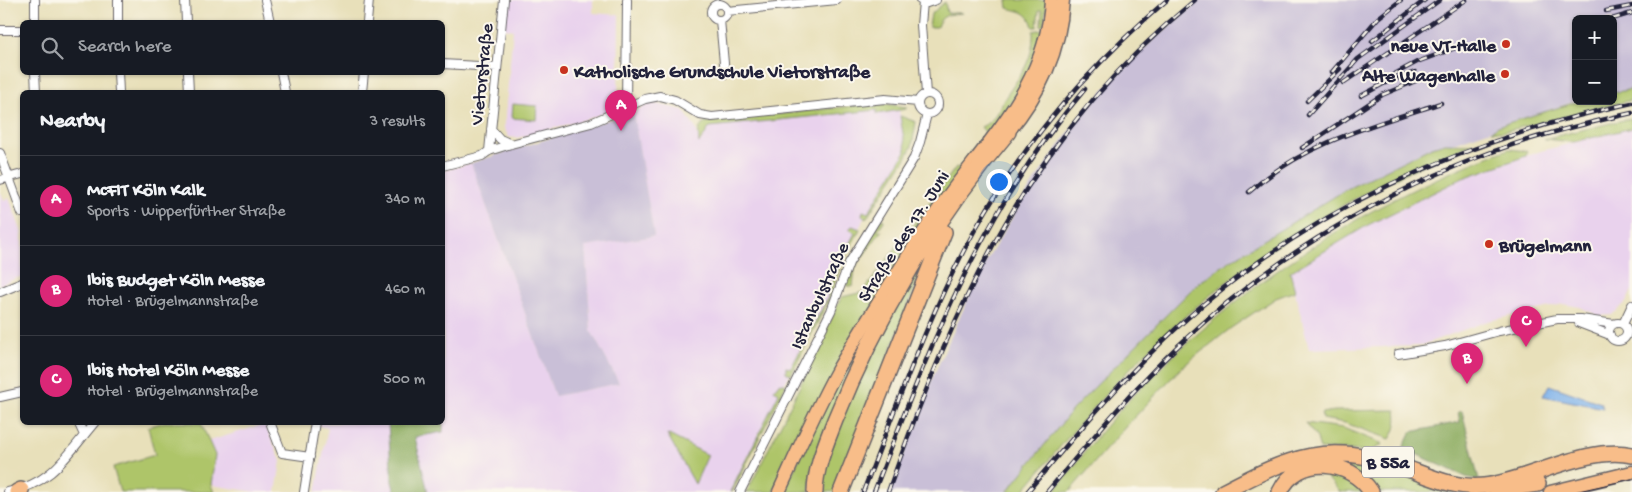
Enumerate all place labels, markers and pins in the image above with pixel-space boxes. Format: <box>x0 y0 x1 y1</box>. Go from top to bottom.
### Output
place label: neue VT-Halle <box>1391 36 1497 59</box>
marker: neue VT-Halle <box>1500 38 1512 50</box>
place label: Katholische Grundschule Vietorstraße <box>573 62 871 85</box>
marker: Katholische Grundschule Vietorstraße <box>558 64 570 76</box>
place label: Alte Wagenhalle <box>1361 66 1496 89</box>
marker: Alte Wagenhalle <box>1499 68 1511 80</box>
pin: A <box>605 90 637 131</box>
place label: Brügelmann <box>1498 236 1592 259</box>
marker: Brügelmann <box>1483 238 1495 250</box>
pin: C <box>1510 306 1542 347</box>
pin: B <box>1451 343 1483 384</box>

